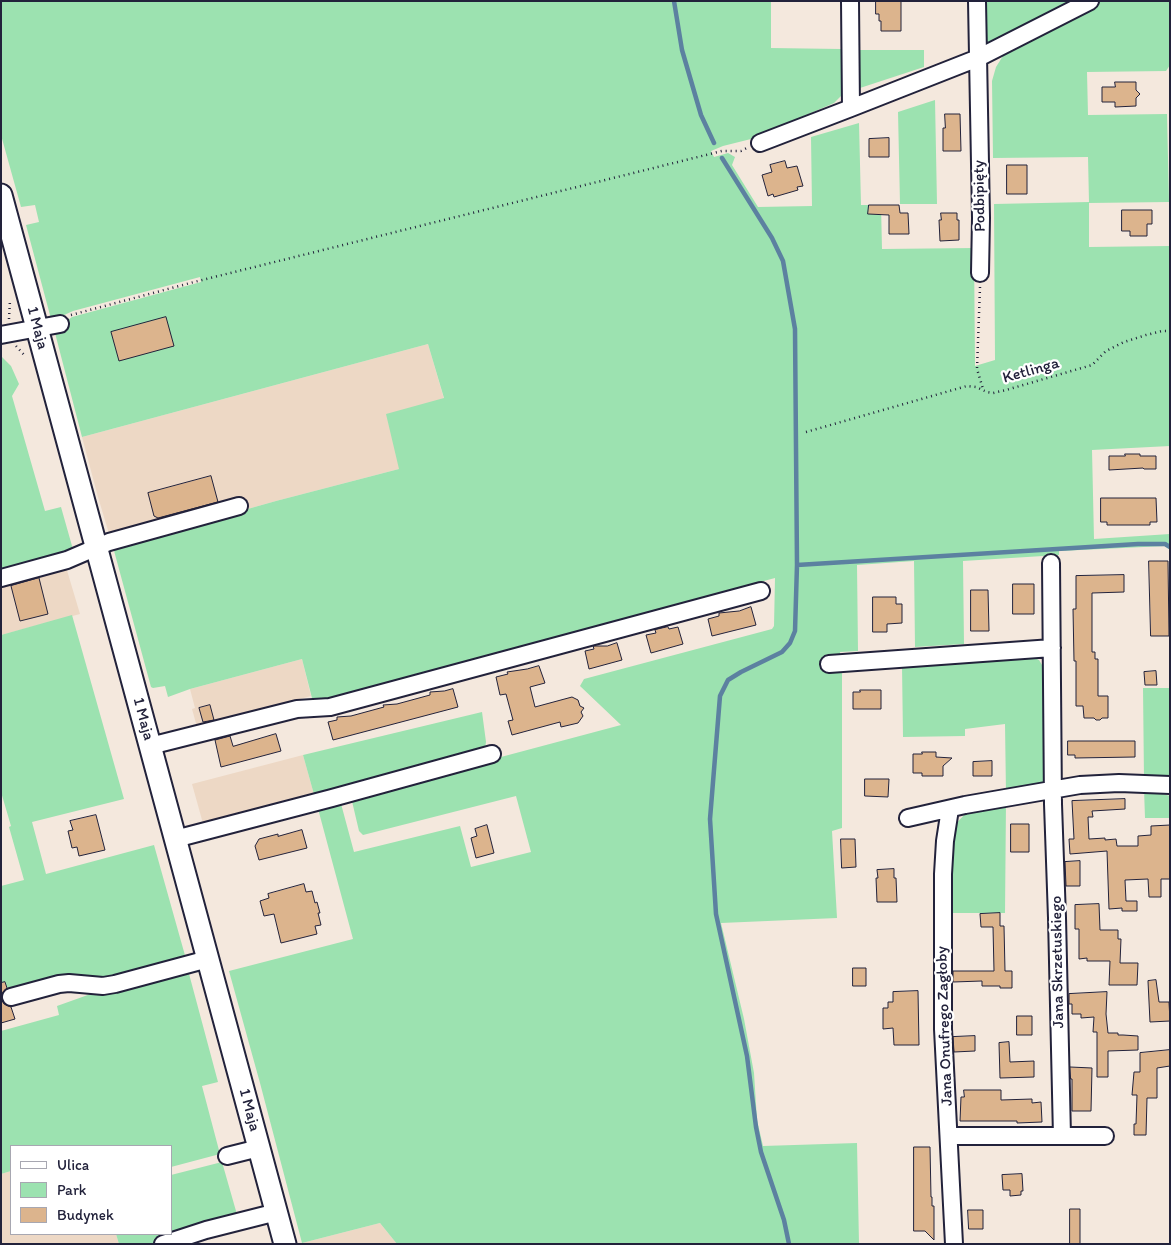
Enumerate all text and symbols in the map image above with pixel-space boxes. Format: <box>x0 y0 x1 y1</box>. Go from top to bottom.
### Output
street label: Podbipięty <box>970 160 990 232</box>
street label: 1 Maja <box>22 304 52 352</box>
street label: Ketlinga <box>1000 354 1062 388</box>
street label: 1 Maja <box>128 695 158 743</box>
street label: Jana Skrzetuskiego <box>1047 895 1069 1029</box>
street label: Jana Onufrego Zagłoby <box>933 946 957 1106</box>
street label: 1 Maja <box>234 1086 264 1134</box>
legend <box>10 1145 172 1235</box>
text: Ulica <box>57 1156 89 1174</box>
text: Park <box>57 1181 87 1199</box>
text: Budynek <box>57 1206 114 1224</box>

